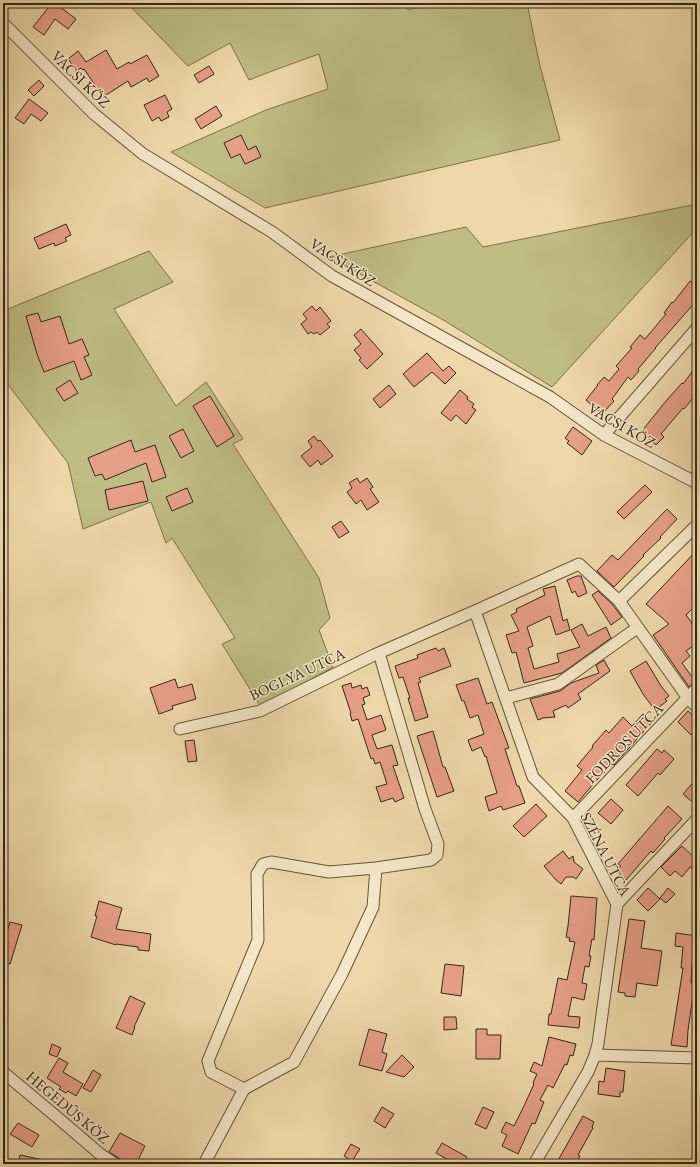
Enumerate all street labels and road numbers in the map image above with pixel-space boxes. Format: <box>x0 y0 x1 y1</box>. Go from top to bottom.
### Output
street label: VACSI KÖZ <box>48 46 114 112</box>
street label: VACSI KÖZ <box>307 234 379 290</box>
street label: VACSI KÖZ <box>585 398 659 452</box>
street label: BOGLYA UTCA <box>246 643 348 704</box>
street label: FODROS UTCA <box>581 698 668 787</box>
street label: SZÉNA UTCA <box>577 809 636 900</box>
street label: HEGEDŰS KÖZ <box>22 1067 114 1147</box>

